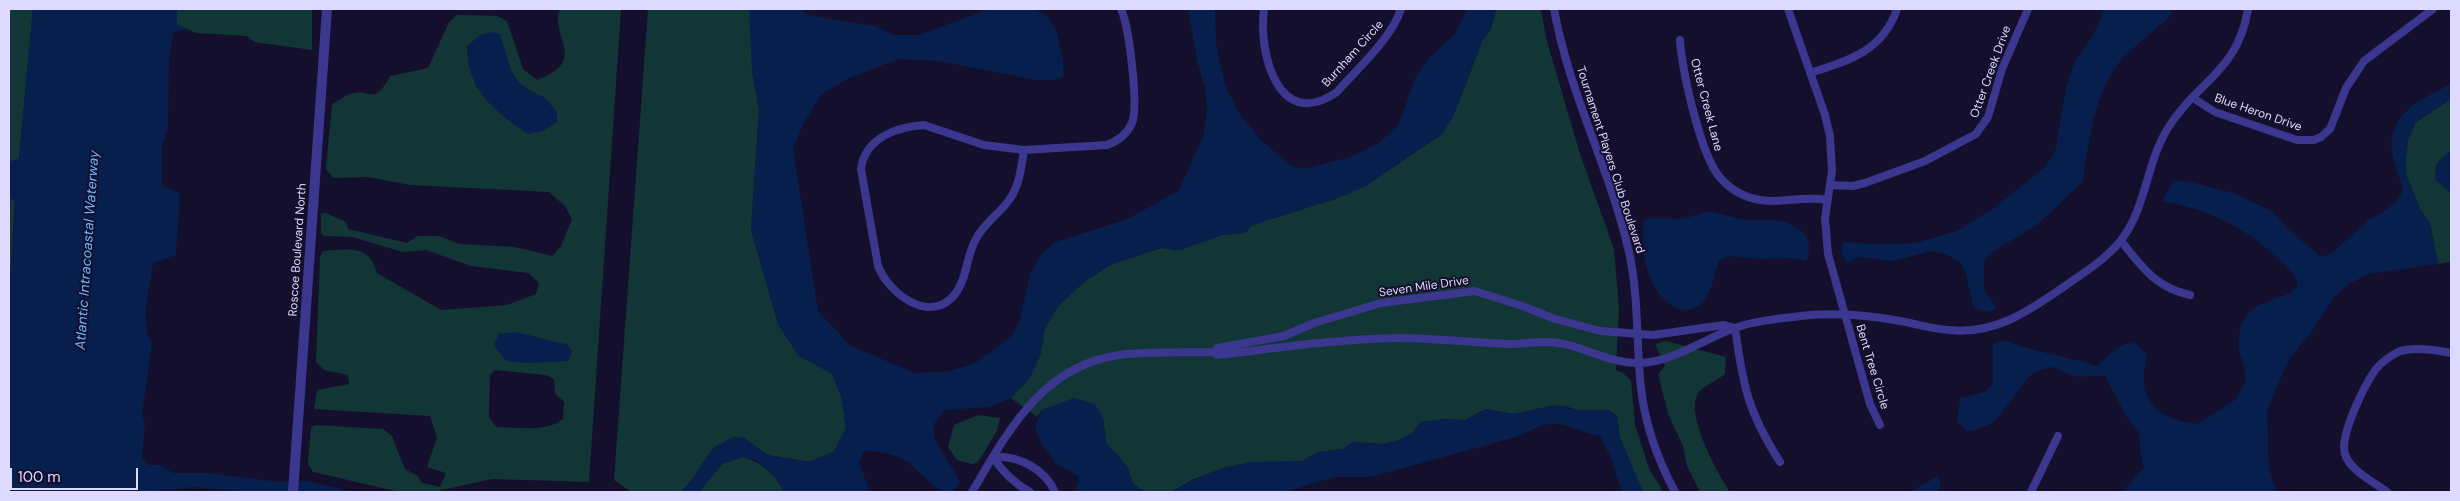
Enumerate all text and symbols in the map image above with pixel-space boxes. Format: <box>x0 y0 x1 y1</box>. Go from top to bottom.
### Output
street label: Burnham Circle <box>1319 18 1387 90</box>
street label: Otter Creek Drive <box>1968 24 2014 120</box>
street label: Otter Creek Lane <box>1687 57 1725 153</box>
street label: Tournament Players Club Boulevard <box>1573 65 1647 255</box>
street label: Blue Heron Drive <box>2212 91 2304 135</box>
water label: Atlantic Intracoastal Waterway <box>73 150 103 350</box>
street label: Roscoe Boulevard North <box>286 183 310 317</box>
street label: Seven Mile Drive <box>1378 274 1470 300</box>
street label: Bent Tree Circle <box>1852 323 1892 411</box>
scale bar <box>12 458 140 490</box>
text: 100 m <box>18 467 61 487</box>

